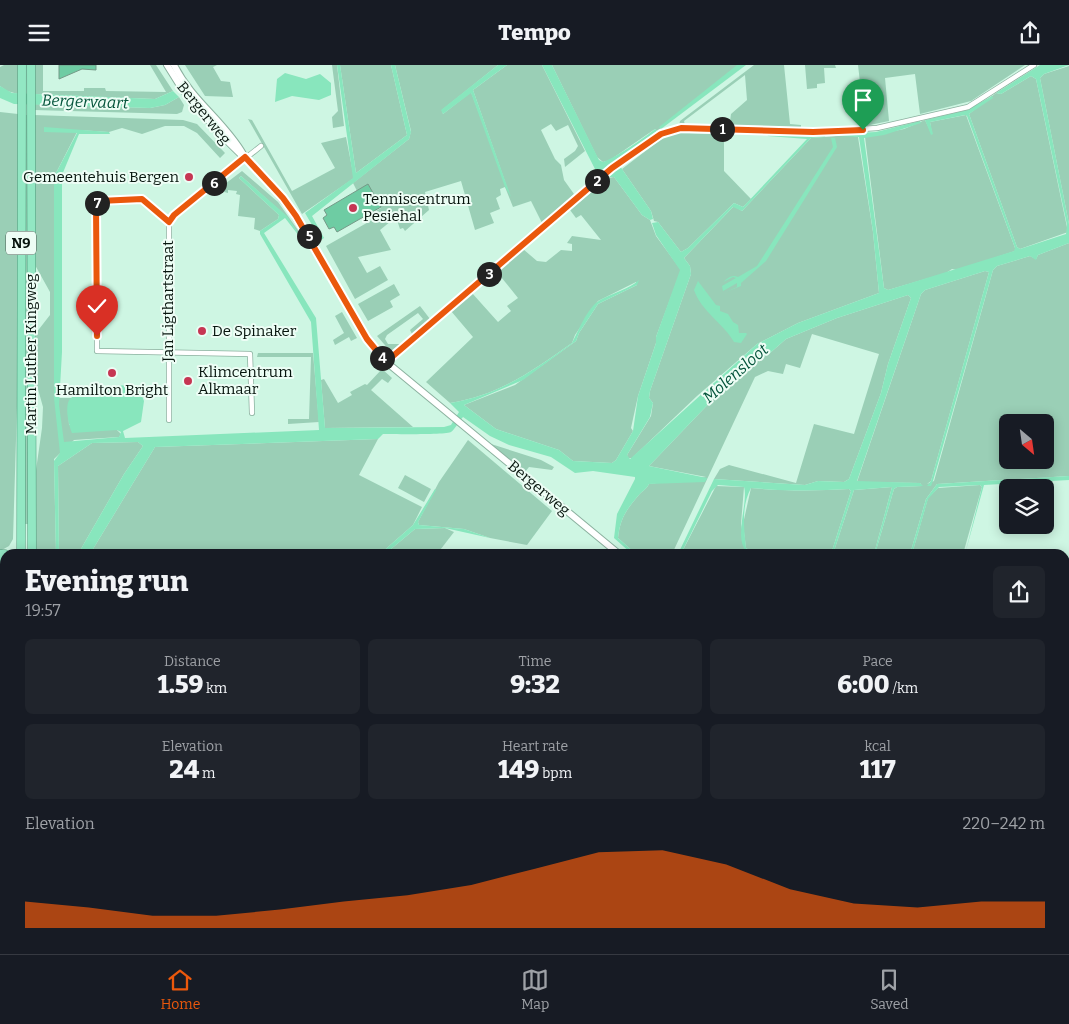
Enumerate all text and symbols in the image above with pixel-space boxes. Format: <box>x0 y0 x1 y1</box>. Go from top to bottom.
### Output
icon: menu <box>25 19 53 47</box>
text: Tempo <box>498 19 571 46</box>
icon: share <box>1016 19 1044 47</box>
street label: Bergerweg <box>173 78 235 148</box>
pin <box>842 79 884 130</box>
icon: arrive <box>849 86 877 114</box>
water label: Bergervaart <box>41 90 129 113</box>
pin: 1 <box>710 117 734 141</box>
text: 1 <box>719 121 726 138</box>
place label: Gemeentehuis Bergen <box>23 168 180 186</box>
pin: 2 <box>584 169 610 193</box>
marker: Gemeentehuis Bergen <box>183 171 195 183</box>
pin: 6 <box>202 171 226 195</box>
text: 2 <box>594 173 601 190</box>
text: 6 <box>210 175 219 192</box>
place label: Tenniscentrum Pesiehal <box>363 190 471 225</box>
pin: 7 <box>84 191 110 215</box>
text: 7 <box>94 195 101 212</box>
marker: Tenniscentrum Pesiehal <box>347 202 359 214</box>
pin: 5 <box>296 223 322 249</box>
text: 5 <box>306 228 313 245</box>
road number: N9 <box>6 232 36 255</box>
street label: Jan Ligthartstraat <box>159 240 177 363</box>
pin: 3 <box>476 261 502 287</box>
text: 3 <box>485 266 494 283</box>
street label: Martin Luther Kingweg <box>22 274 40 435</box>
pin <box>76 285 118 336</box>
icon: check <box>83 292 111 320</box>
place label: De Spinaker <box>212 322 297 340</box>
marker: De Spinaker <box>196 325 208 337</box>
water label: Molensloot <box>699 340 772 407</box>
pin: 4 <box>370 345 394 371</box>
text: 4 <box>378 350 387 367</box>
place label: Klimcentrum Alkmaar <box>198 363 293 398</box>
marker: Hamilton Bright <box>106 367 118 379</box>
marker: Klimcentrum Alkmaar <box>182 375 194 387</box>
place label: Hamilton Bright <box>56 381 169 399</box>
north arrow <box>999 414 1054 469</box>
map controls <box>999 414 1054 534</box>
street label: Bergerweg <box>504 457 574 519</box>
button: layers <box>999 479 1054 534</box>
text: Evening run <box>25 565 188 598</box>
button: share <box>993 566 1045 618</box>
text: 19:57 <box>25 601 61 620</box>
text: Distance <box>164 653 221 670</box>
text: Time <box>518 653 552 670</box>
text: Pace <box>863 653 893 670</box>
text: 1.59 <box>157 670 203 700</box>
text: 9:32 <box>510 670 560 700</box>
text: 6:00 <box>837 670 890 700</box>
text: km <box>203 680 227 697</box>
text: /km <box>890 680 918 697</box>
text: Elevation <box>162 738 223 755</box>
text: Heart rate <box>502 738 568 755</box>
text: kcal <box>865 738 891 755</box>
text: 24 <box>169 755 199 785</box>
text: 149 <box>498 755 539 785</box>
text: 117 <box>860 755 896 785</box>
text: m <box>199 765 215 782</box>
text: bpm <box>539 765 572 782</box>
text: Elevation <box>25 814 95 833</box>
text: 220–242 m <box>962 814 1045 833</box>
tab: Home <box>160 966 200 1013</box>
tab: Map <box>521 966 549 1013</box>
tab: Saved <box>870 966 909 1013</box>

